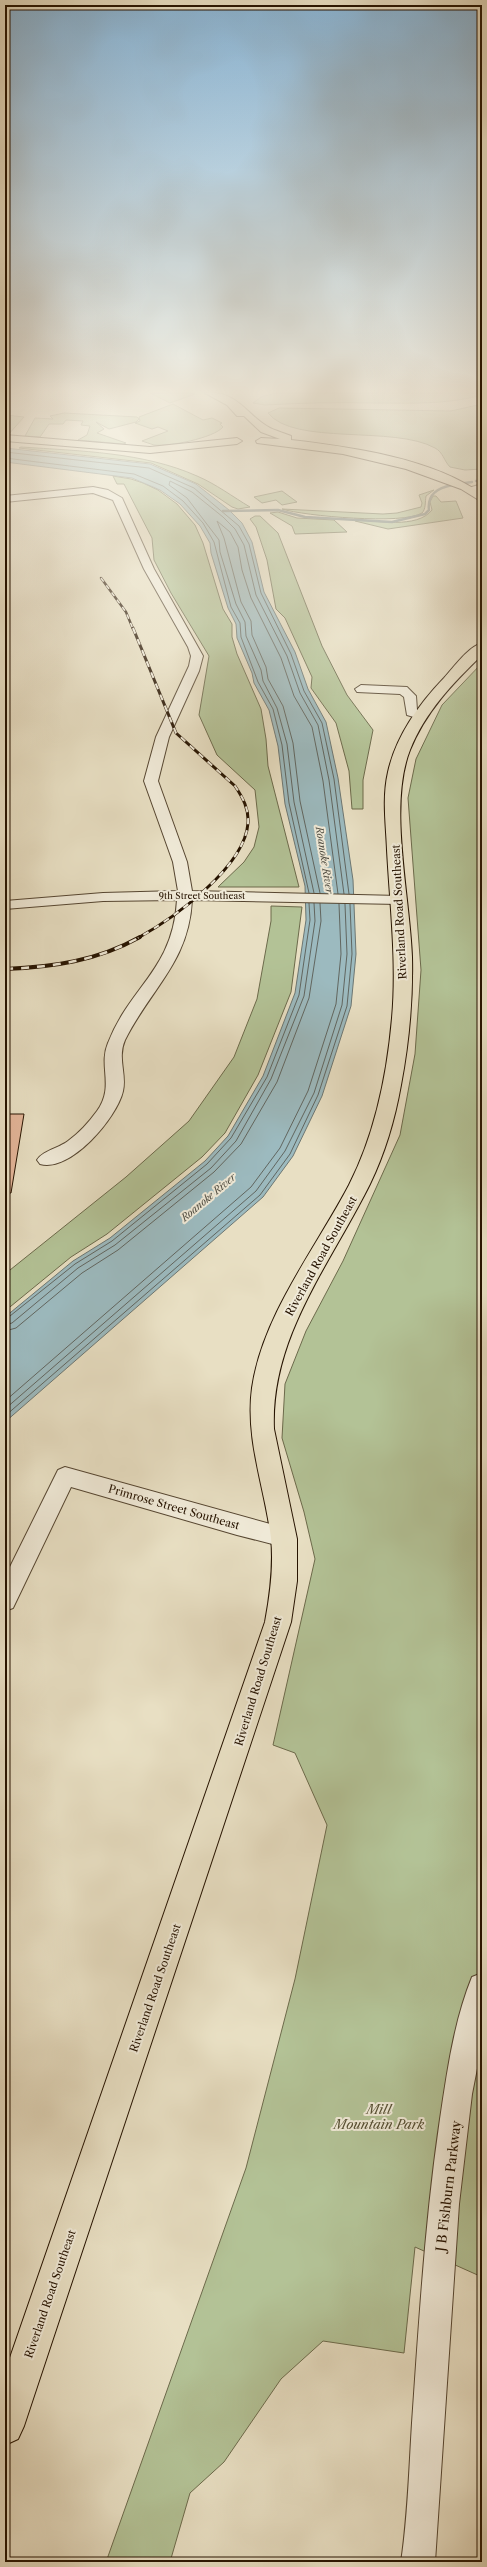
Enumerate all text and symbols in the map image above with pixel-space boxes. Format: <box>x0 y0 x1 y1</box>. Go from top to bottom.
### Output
water label: Roanoke River <box>313 825 336 896</box>
street label: Riverland Road Southeast <box>388 844 410 980</box>
street label: 9th Street Southeast <box>159 890 246 901</box>
water label: Roanoke River <box>177 1170 239 1225</box>
street label: Riverland Road Southeast <box>282 1194 360 1318</box>
street label: Primrose Street Southeast <box>107 1482 241 1533</box>
street label: Riverland Road Southeast <box>232 1614 284 1748</box>
street label: Riverland Road Southeast <box>126 1922 184 2054</box>
park label: Mill Mountain Park <box>332 2101 425 2132</box>
street label: J B Fishburn Parkway <box>432 2119 464 2254</box>
street label: Riverland Road Southeast <box>21 2228 79 2360</box>

